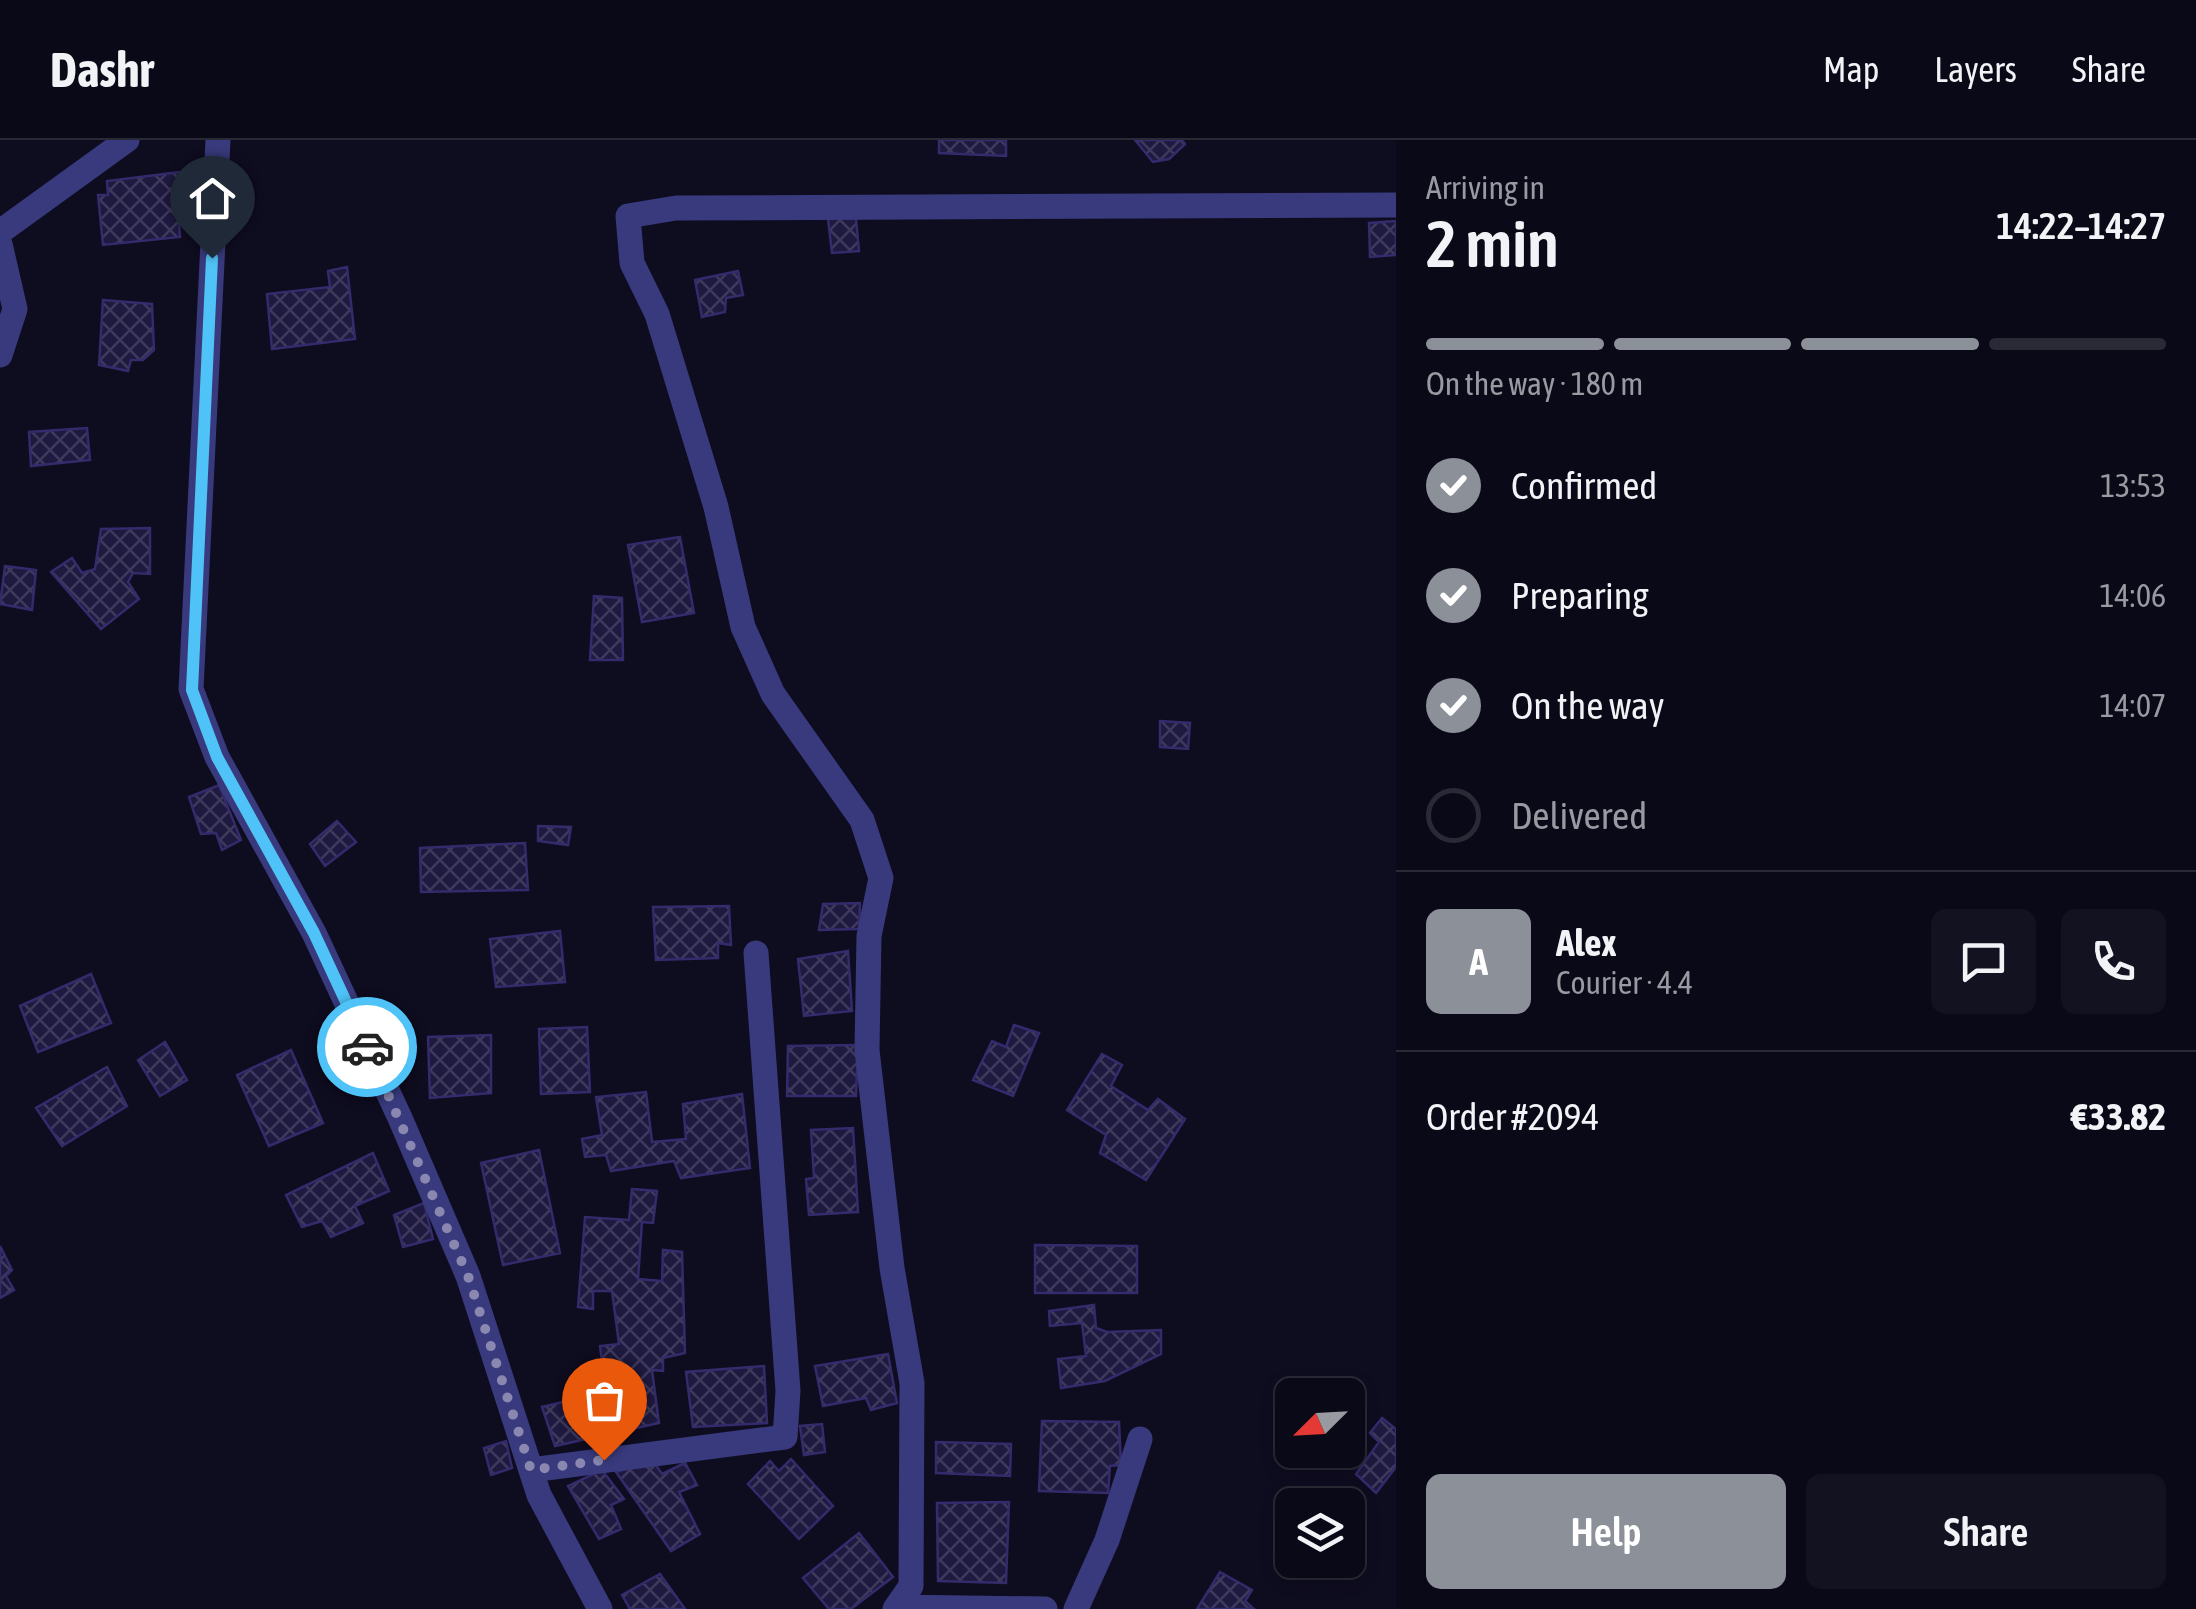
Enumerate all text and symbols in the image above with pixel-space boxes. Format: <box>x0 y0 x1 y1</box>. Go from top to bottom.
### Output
text: Dashr <box>50 42 154 97</box>
text: Map <box>1823 49 1879 89</box>
text: Layers <box>1934 49 2017 89</box>
text: Share <box>2072 49 2146 89</box>
pin <box>170 156 255 259</box>
text: Arriving in <box>1426 169 1545 206</box>
icon: home <box>185 171 240 226</box>
text: 14:22–14:27 <box>1996 204 2166 247</box>
text: 2 min <box>1426 206 1559 281</box>
text: On the way · 180 m <box>1426 365 1643 402</box>
icon: check <box>1426 458 1481 513</box>
text: Confirmed <box>1511 464 1657 507</box>
text: 13:53 <box>2100 467 2166 504</box>
icon: check <box>1426 568 1481 623</box>
text: Preparing <box>1511 574 1649 617</box>
text: 14:06 <box>2100 577 2166 614</box>
icon: check <box>1426 678 1481 733</box>
text: On the way <box>1511 684 1664 727</box>
text: 14:07 <box>2100 687 2166 724</box>
text: Delivered <box>1511 794 1647 837</box>
button: chat <box>1931 909 2036 1014</box>
button: phone <box>2061 909 2166 1014</box>
text: Alex <box>1556 921 1617 964</box>
text: A <box>1469 940 1488 983</box>
text: Courier · 4.4 <box>1556 964 1693 1001</box>
courier <box>317 997 417 1097</box>
icon: car <box>340 1020 395 1075</box>
text: Order #2094 <box>1426 1095 1599 1138</box>
text: €33.82 <box>2071 1095 2166 1138</box>
pin <box>562 1358 647 1461</box>
icon: bag <box>577 1373 632 1428</box>
north arrow <box>1275 1378 1365 1468</box>
map controls <box>1275 1378 1365 1578</box>
button: Help <box>1426 1474 1786 1589</box>
button: Share <box>1806 1474 2166 1589</box>
button: layers <box>1275 1488 1365 1578</box>

